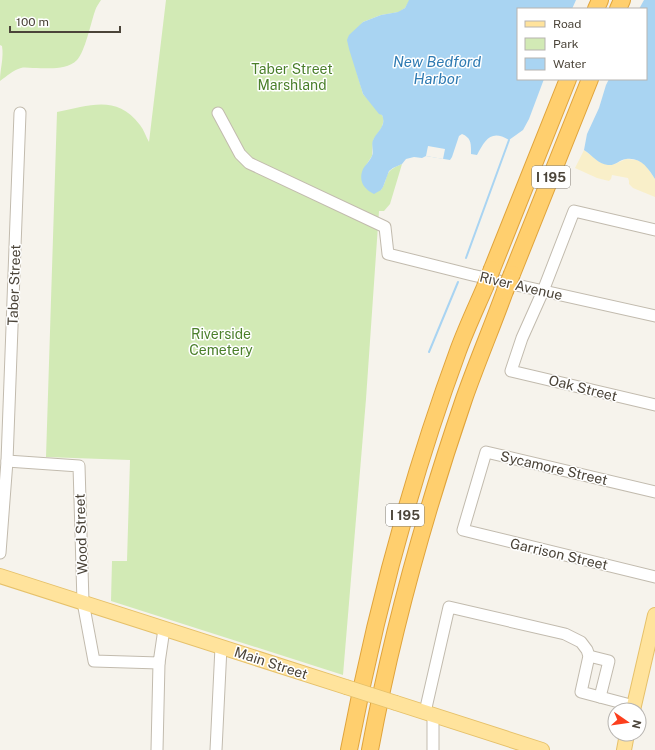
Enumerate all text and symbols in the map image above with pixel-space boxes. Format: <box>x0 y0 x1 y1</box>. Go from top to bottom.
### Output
scale bar <box>10 8 120 34</box>
legend <box>517 8 647 80</box>
text: 100 m <box>16 15 49 29</box>
text: Road <box>553 17 581 31</box>
text: Park <box>553 37 579 51</box>
water label: New Bedford Harbor <box>393 53 481 87</box>
text: Water <box>553 57 587 71</box>
park label: Taber Street Marshland <box>251 61 333 93</box>
road number: I 195 <box>532 166 570 188</box>
street label: Taber Street <box>5 244 23 326</box>
street label: River Avenue <box>478 269 564 303</box>
park label: Riverside Cemetery <box>189 326 253 358</box>
street label: Oak Street <box>547 372 619 404</box>
street label: Sycamore Street <box>499 448 609 488</box>
street label: Wood Street <box>72 493 90 575</box>
road number: I 195 <box>386 504 424 526</box>
street label: Garrison Street <box>509 535 609 573</box>
street label: Main Street <box>232 644 310 682</box>
north arrow <box>607 702 647 742</box>
text: N <box>630 719 644 730</box>

